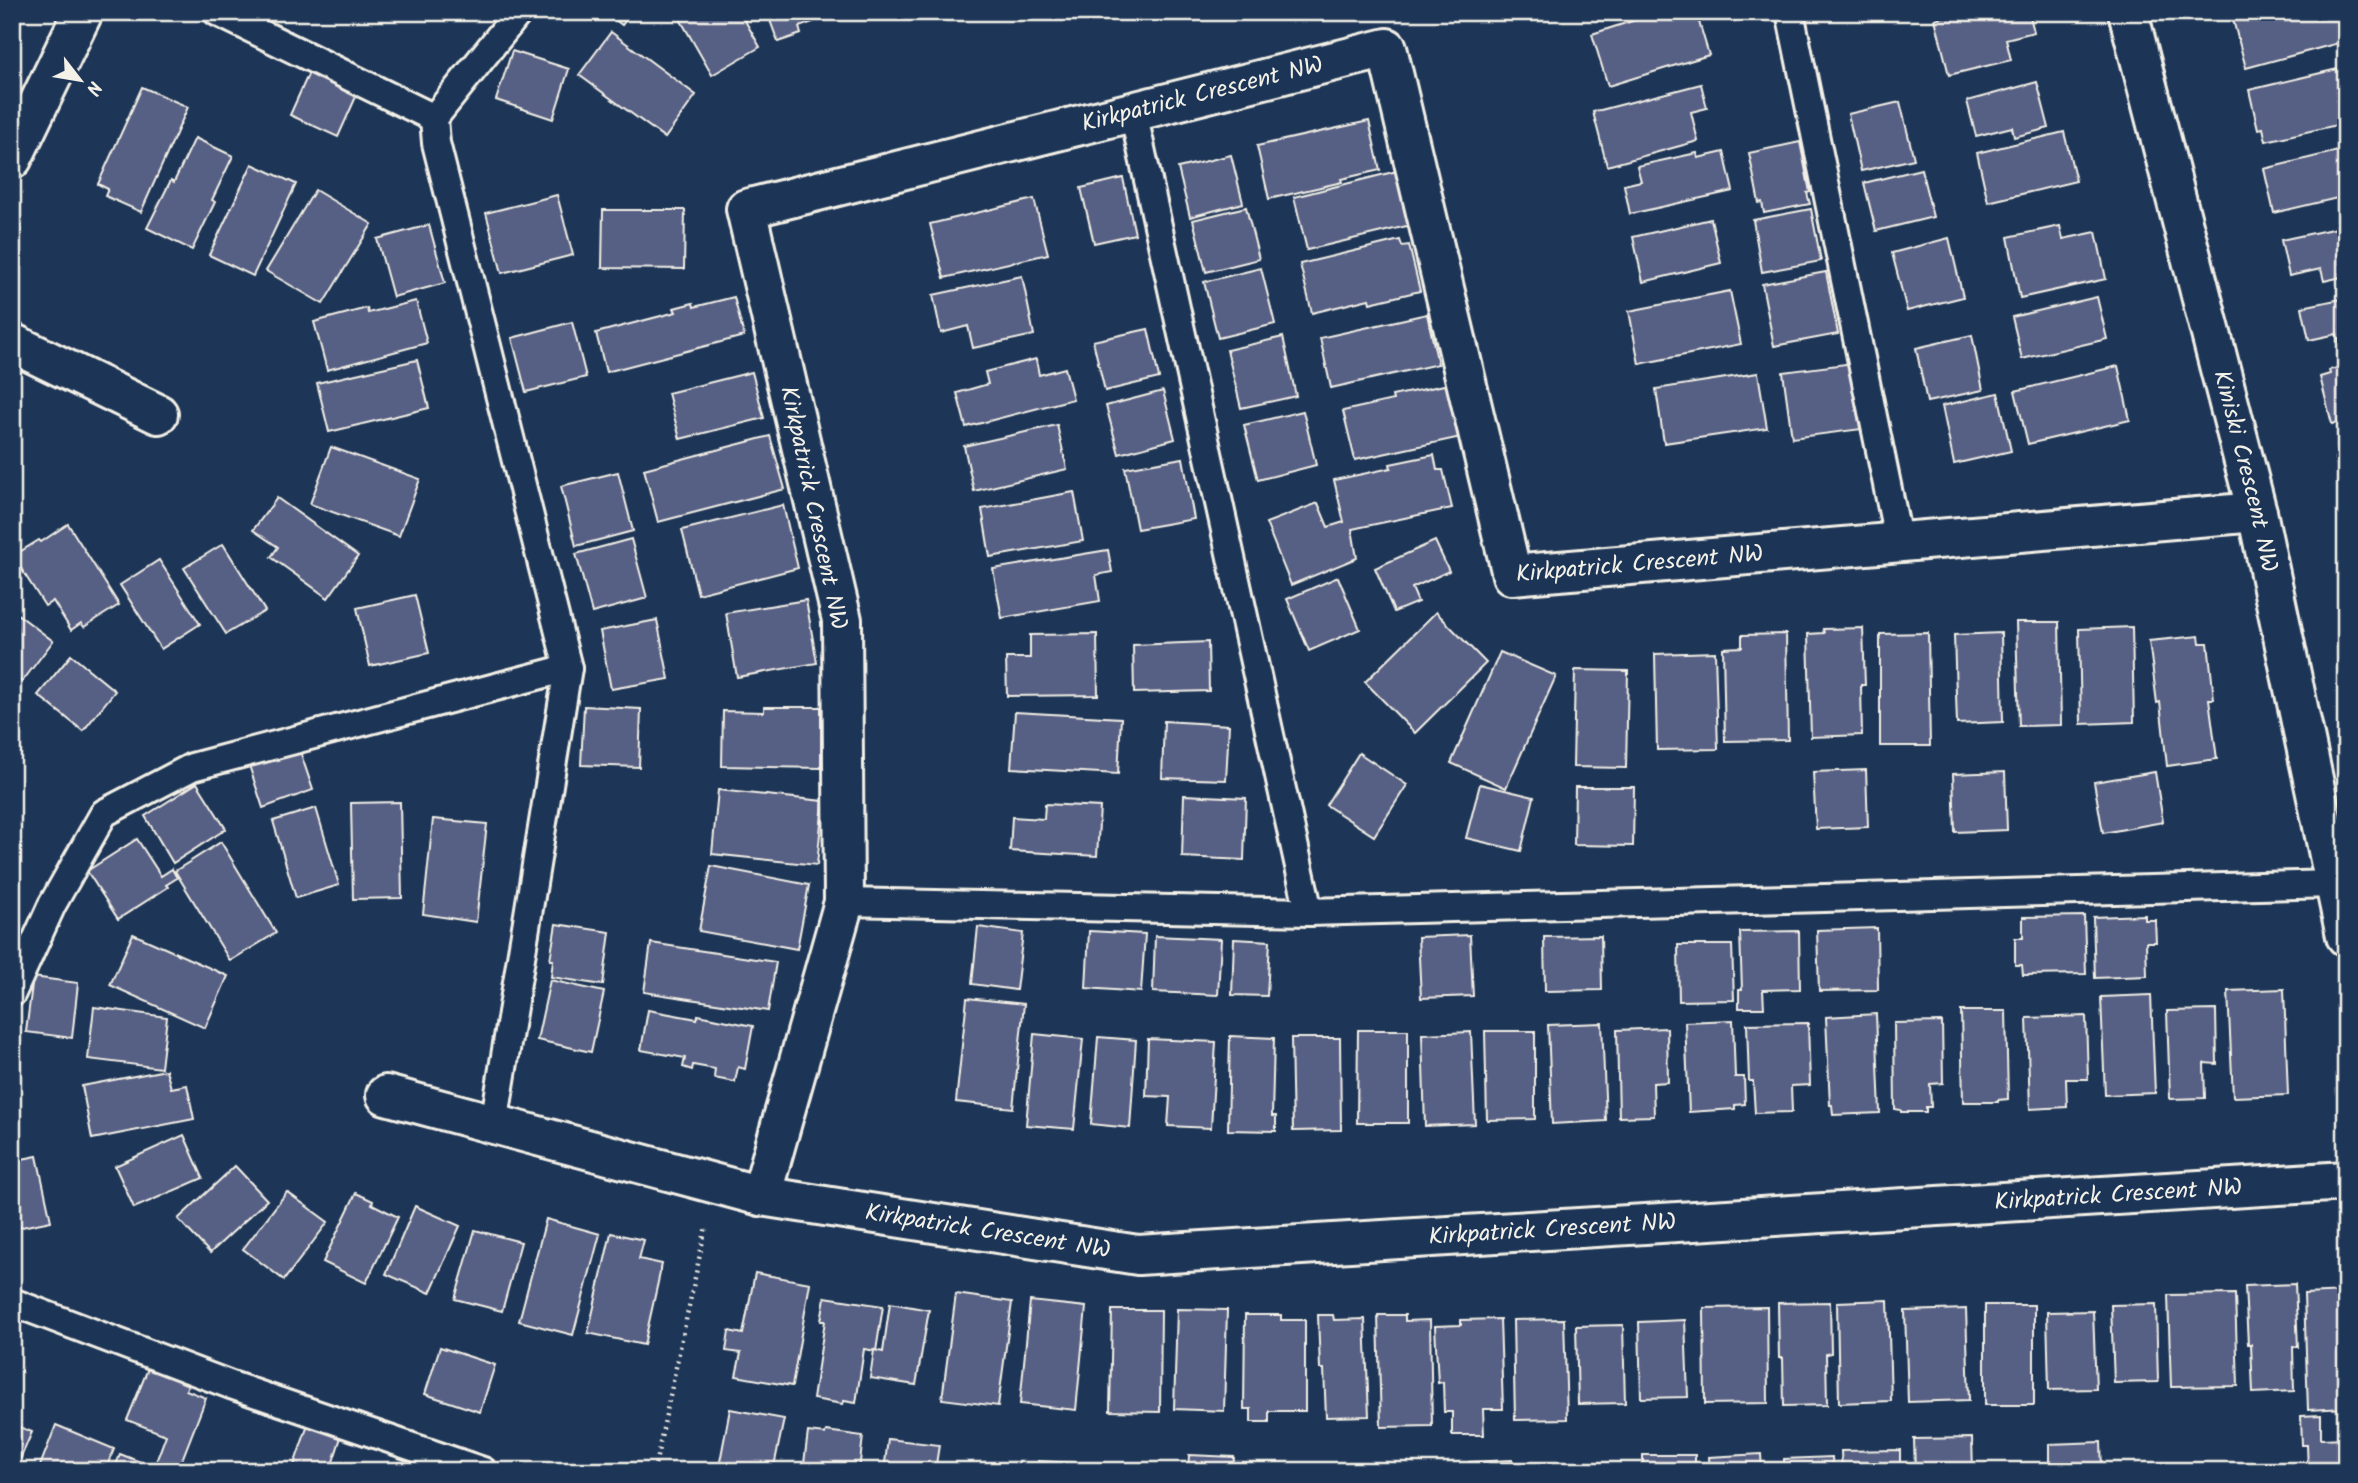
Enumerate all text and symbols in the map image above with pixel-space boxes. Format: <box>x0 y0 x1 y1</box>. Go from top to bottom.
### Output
street label: Kirkpatrick Crescent NW <box>1077 45 1327 144</box>
north arrow <box>46 46 116 116</box>
text: N <box>77 75 109 101</box>
street label: Kiniski Crescent NW <box>2202 366 2289 576</box>
street label: Kirkpatrick Crescent NW <box>768 383 858 633</box>
street label: Kirkpatrick Crescent NW <box>1514 534 1765 594</box>
street label: Kirkpatrick Crescent NW <box>1993 1168 2243 1222</box>
street label: Kirkpatrick Crescent NW <box>862 1193 1113 1270</box>
street label: Kirkpatrick Crescent NW <box>1427 1203 1677 1257</box>

